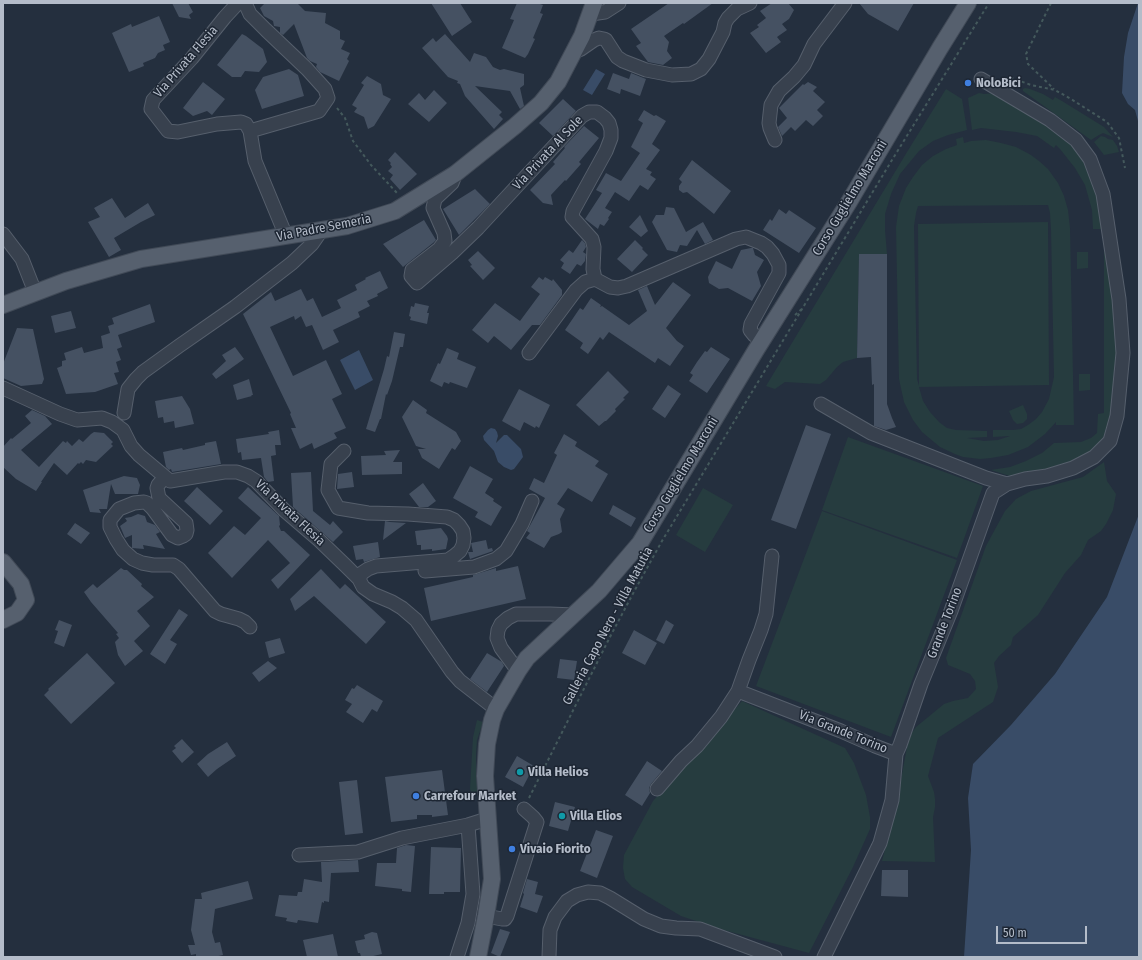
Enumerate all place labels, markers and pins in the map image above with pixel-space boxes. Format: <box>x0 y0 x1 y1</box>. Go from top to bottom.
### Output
place label: NoloBici <box>976 75 1021 91</box>
marker: NoloBici <box>963 78 973 88</box>
place label: Villa Helios <box>528 764 588 780</box>
marker: Villa Helios <box>515 767 525 777</box>
place label: Carrefour Market <box>424 788 516 804</box>
marker: Carrefour Market <box>411 791 421 801</box>
place label: Villa Elios <box>570 808 622 824</box>
marker: Villa Elios <box>557 811 567 821</box>
place label: Vivaio Fiorito <box>520 841 591 857</box>
marker: Vivaio Fiorito <box>507 844 517 854</box>

